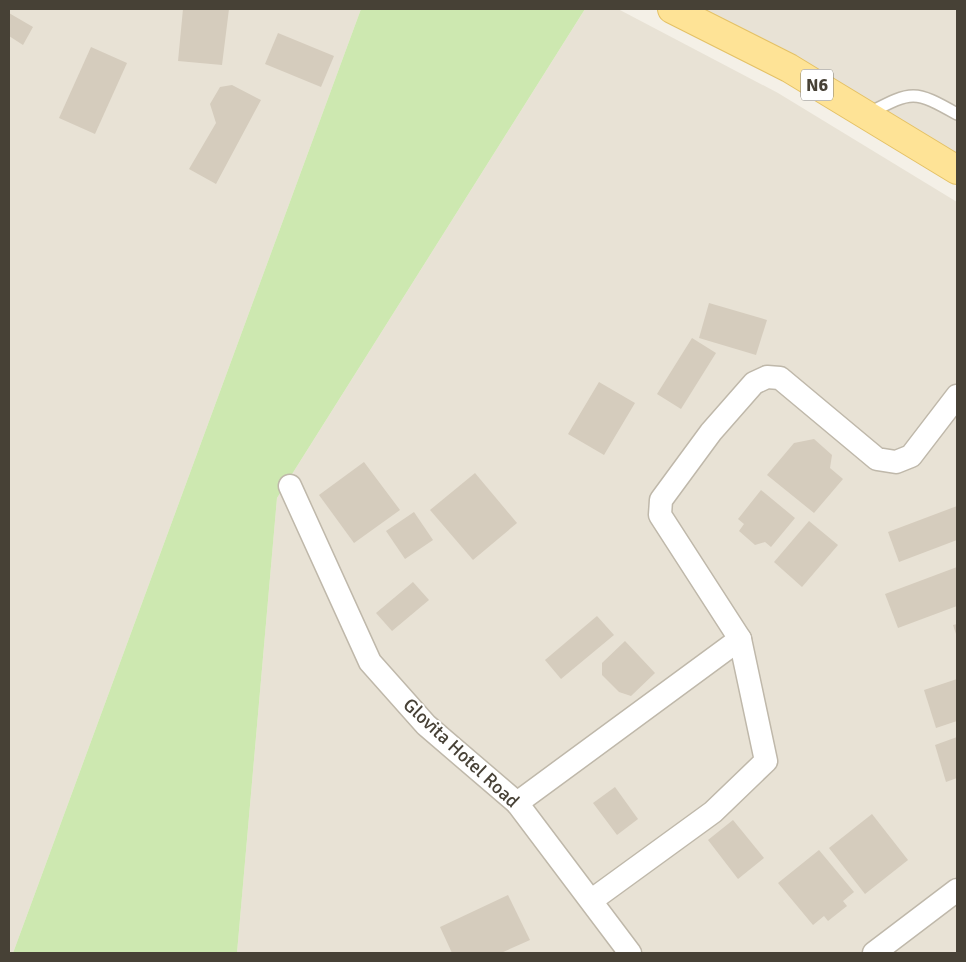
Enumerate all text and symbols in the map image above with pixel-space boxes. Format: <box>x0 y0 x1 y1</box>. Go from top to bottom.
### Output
road number: N6 <box>801 70 833 100</box>
street label: Glovita Hotel Road <box>398 693 524 813</box>

